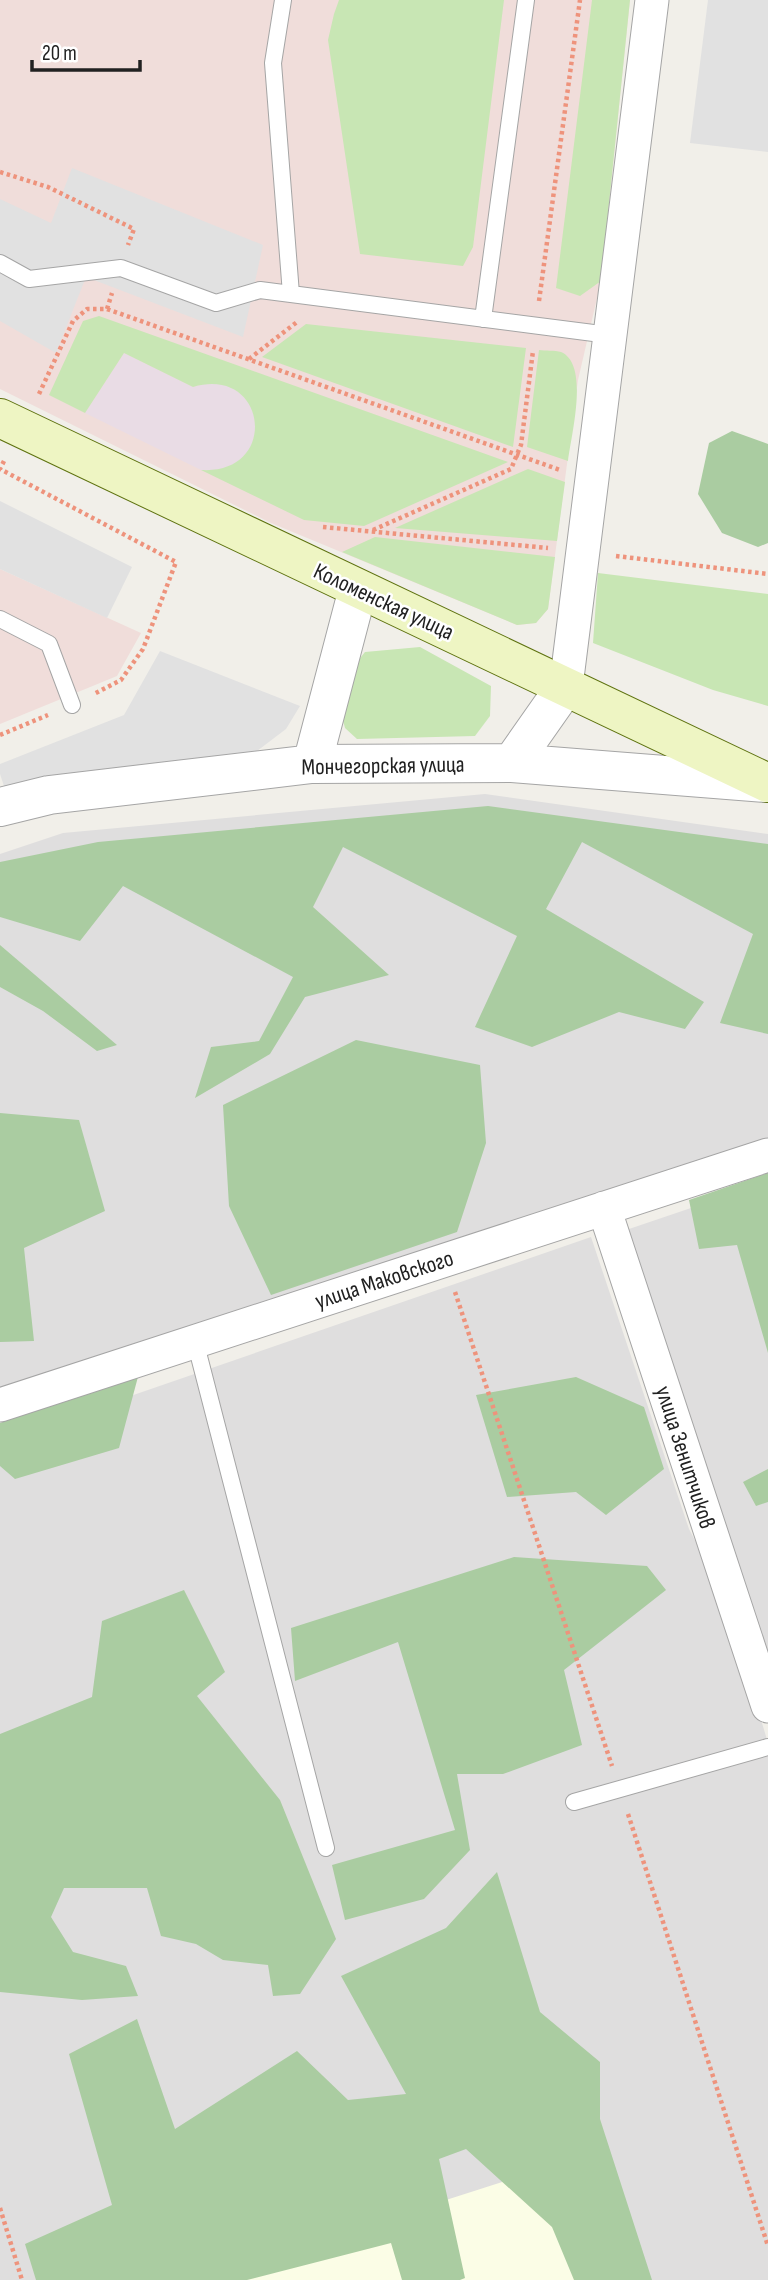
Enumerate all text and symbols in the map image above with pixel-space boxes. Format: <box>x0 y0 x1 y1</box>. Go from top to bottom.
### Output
scale bar <box>32 28 140 72</box>
text: 20 m <box>42 41 77 66</box>
street label: Коломенская улица <box>309 557 458 647</box>
street label: Мончегорская улица <box>301 751 465 781</box>
street label: улица Маковского <box>312 1244 457 1315</box>
street label: улица Зенитчиков <box>649 1382 721 1532</box>

